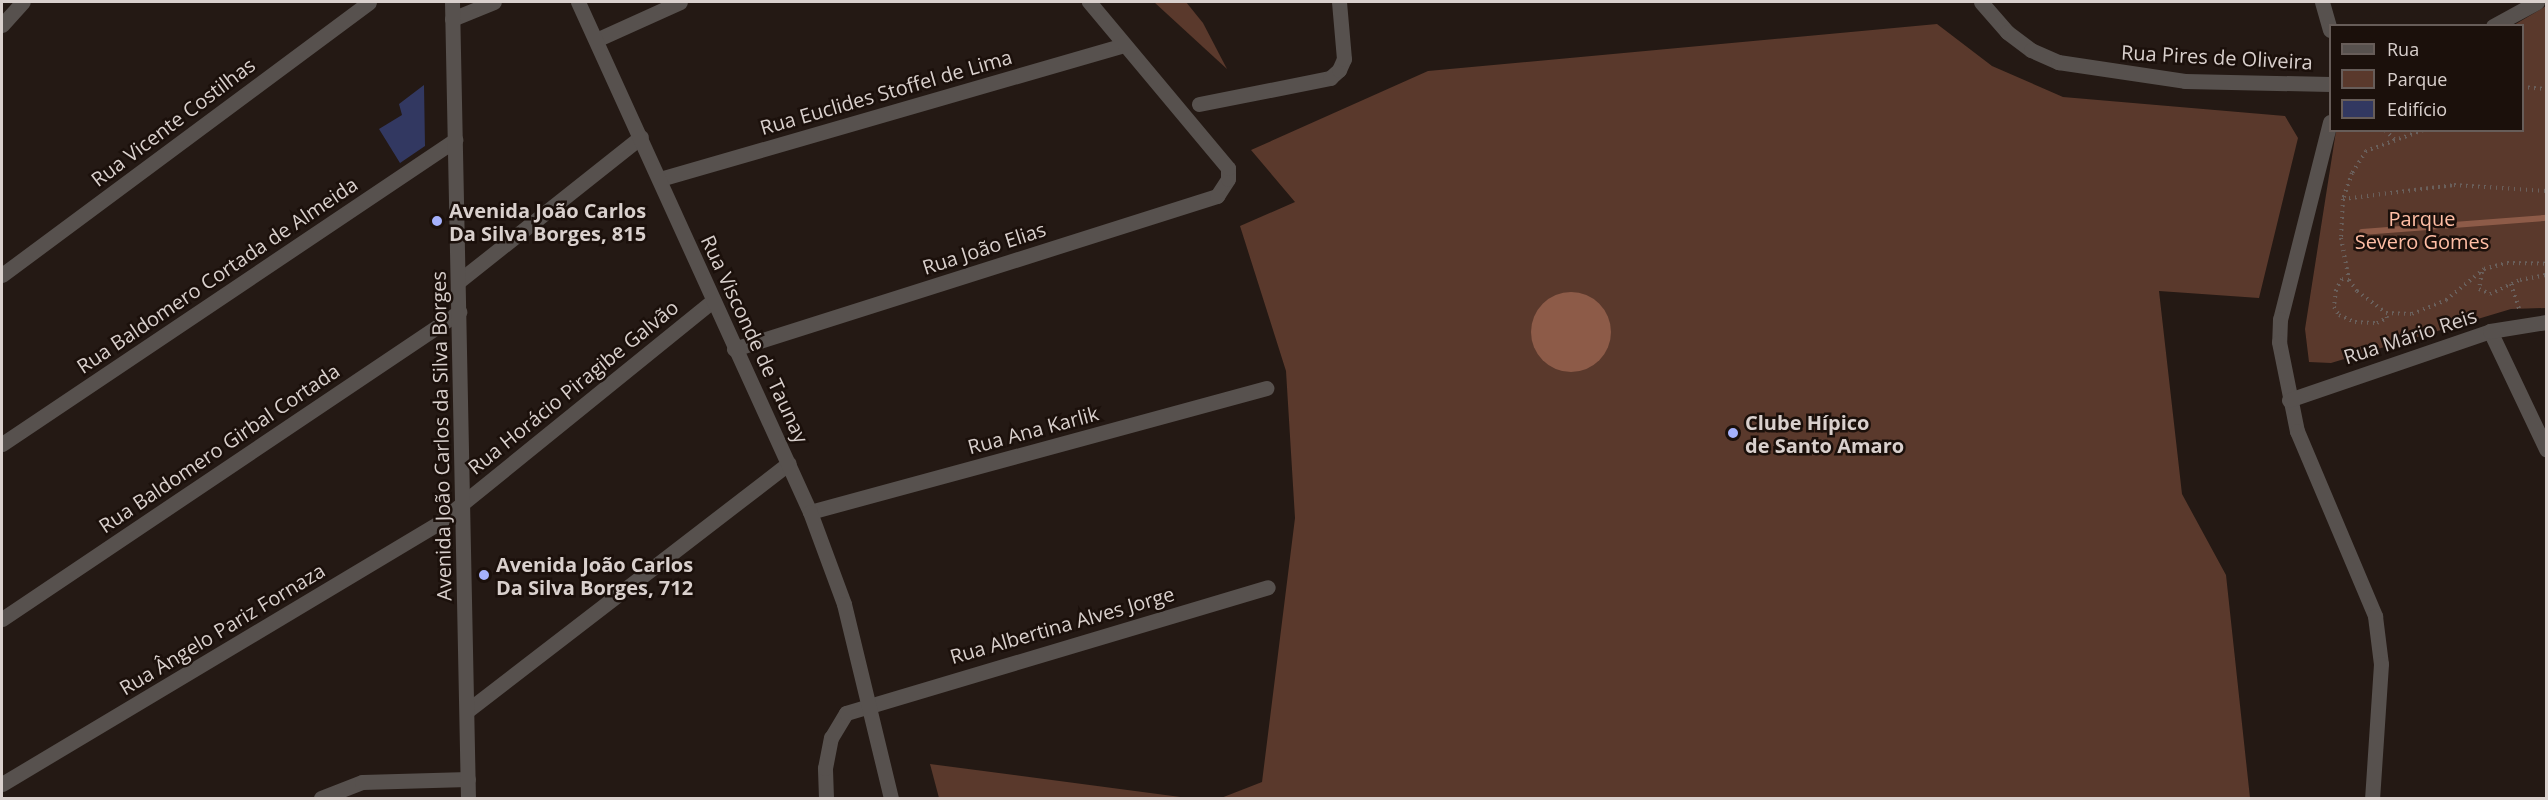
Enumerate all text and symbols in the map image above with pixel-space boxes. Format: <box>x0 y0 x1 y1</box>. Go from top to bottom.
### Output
legend <box>2329 24 2524 132</box>
text: Rua <box>2387 37 2419 61</box>
street label: Rua Pires de Oliveira <box>2121 40 2313 74</box>
street label: Rua Euclides Stoffel de Lima <box>757 44 1015 140</box>
street label: Rua Vicente Costilhas <box>86 53 260 191</box>
text: Parque <box>2387 67 2447 91</box>
text: Edifício <box>2387 97 2447 121</box>
street label: Rua Baldomero Cortada de Almeida <box>72 172 362 378</box>
place label: Avenida João Carlos Da Silva Borges, 815 <box>449 198 646 245</box>
park label: Parque Severo Gomes <box>2355 207 2489 254</box>
marker: Avenida João Carlos Da Silva Borges, 815 <box>430 214 444 228</box>
street label: Rua João Elias <box>919 217 1049 279</box>
street label: Rua Visconde de Taunay <box>696 231 814 447</box>
street label: Avenida João Carlos da Silva Borges <box>426 271 456 601</box>
street label: Rua Horácio Piragibe Galvão <box>463 295 683 479</box>
street label: Rua Mário Reis <box>2340 303 2480 369</box>
street label: Rua Baldomero Girbal Cortada <box>94 358 344 538</box>
street label: Rua Ana Karlik <box>965 401 1101 459</box>
place label: Clube Hípico de Santo Amaro <box>1745 410 1904 457</box>
marker: Clube Hípico de Santo Amaro <box>1726 426 1740 440</box>
place label: Avenida João Carlos Da Silva Borges, 712 <box>496 552 693 599</box>
street label: Rua Ângelo Pariz Fornaza <box>115 558 329 700</box>
marker: Avenida João Carlos Da Silva Borges, 712 <box>477 568 491 582</box>
street label: Rua Albertina Alves Jorge <box>947 581 1177 669</box>

